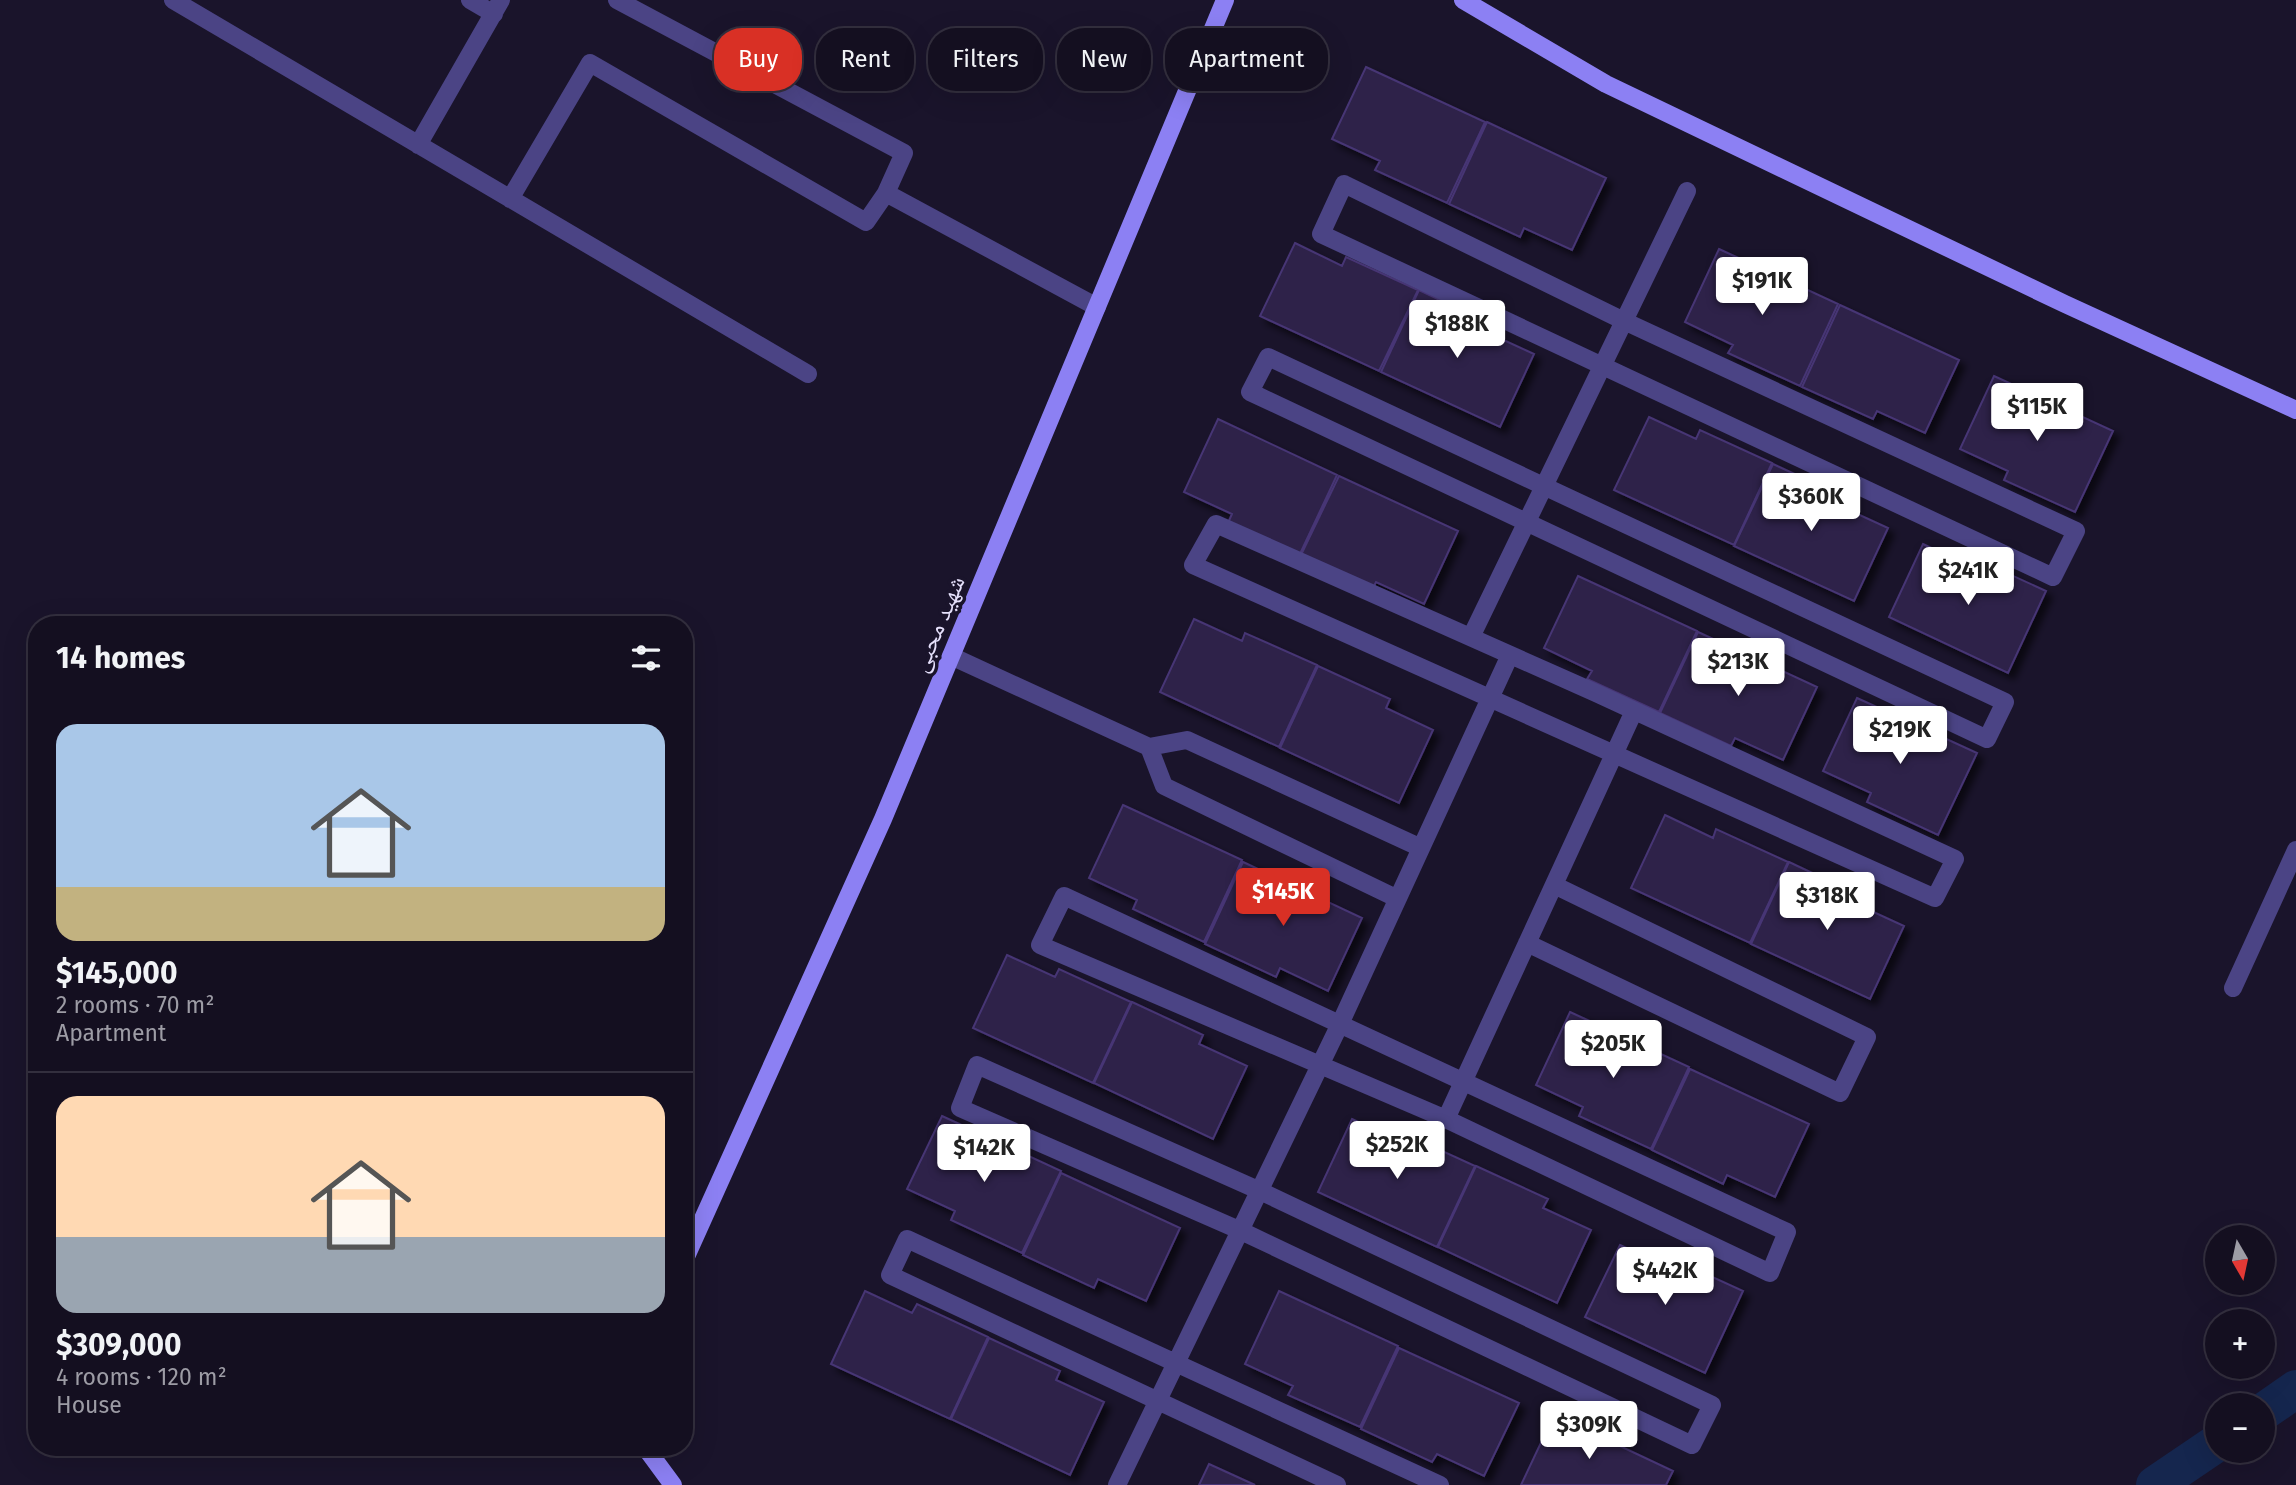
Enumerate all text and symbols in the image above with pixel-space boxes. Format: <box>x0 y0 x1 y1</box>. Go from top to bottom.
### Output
chip: Buy <box>714 28 802 91</box>
chip: Rent <box>816 28 914 91</box>
chip: Filters <box>928 28 1043 91</box>
chip: New <box>1057 28 1151 91</box>
chip: Apartment <box>1165 28 1328 91</box>
pin: $191K <box>1713 258 1811 317</box>
text: $191K <box>1732 266 1792 294</box>
pin: $188K <box>1408 300 1506 360</box>
text: $188K <box>1425 309 1489 337</box>
pin: $115K <box>1988 384 2086 443</box>
text: $115K <box>2007 392 2067 420</box>
pin: $360K <box>1762 474 1860 533</box>
text: $360K <box>1778 482 1844 510</box>
pin: $241K <box>1919 548 2017 607</box>
text: $241K <box>1938 556 1998 584</box>
street label: شهید محبی <box>905 572 971 676</box>
pin: $213K <box>1689 638 1787 698</box>
icon: filters <box>627 639 665 677</box>
text: 14 homes <box>56 640 185 676</box>
text: $213K <box>1708 647 1768 675</box>
pin: $219K <box>1851 706 1949 766</box>
text: $219K <box>1869 715 1931 743</box>
icon: home <box>298 770 424 896</box>
pin: $145K <box>1234 869 1332 928</box>
pin: $318K <box>1778 872 1876 932</box>
text: $145K <box>1252 877 1314 905</box>
text: $318K <box>1796 881 1858 909</box>
text: $145,000 <box>56 955 177 991</box>
text: 2 rooms · 70 m² <box>56 991 214 1019</box>
text: Apartment <box>56 1019 166 1047</box>
pin: $205K <box>1564 1020 1662 1080</box>
text: $205K <box>1581 1029 1645 1057</box>
pin: $252K <box>1348 1122 1446 1181</box>
pin: $142K <box>935 1124 1033 1184</box>
text: $252K <box>1366 1130 1428 1158</box>
text: $142K <box>953 1133 1015 1161</box>
icon: home <box>298 1142 424 1268</box>
north arrow <box>2205 1225 2275 1295</box>
map controls <box>2205 1225 2275 1463</box>
pin: $442K <box>1616 1248 1714 1307</box>
text: $442K <box>1633 1256 1697 1284</box>
button: + <box>2205 1309 2275 1379</box>
text: $309,000 <box>56 1327 182 1363</box>
text: 4 rooms · 120 m² <box>56 1363 227 1391</box>
text: House <box>56 1391 122 1419</box>
button: − <box>2205 1393 2275 1463</box>
pin: $309K <box>1540 1402 1638 1461</box>
text: $309K <box>1556 1410 1622 1438</box>

